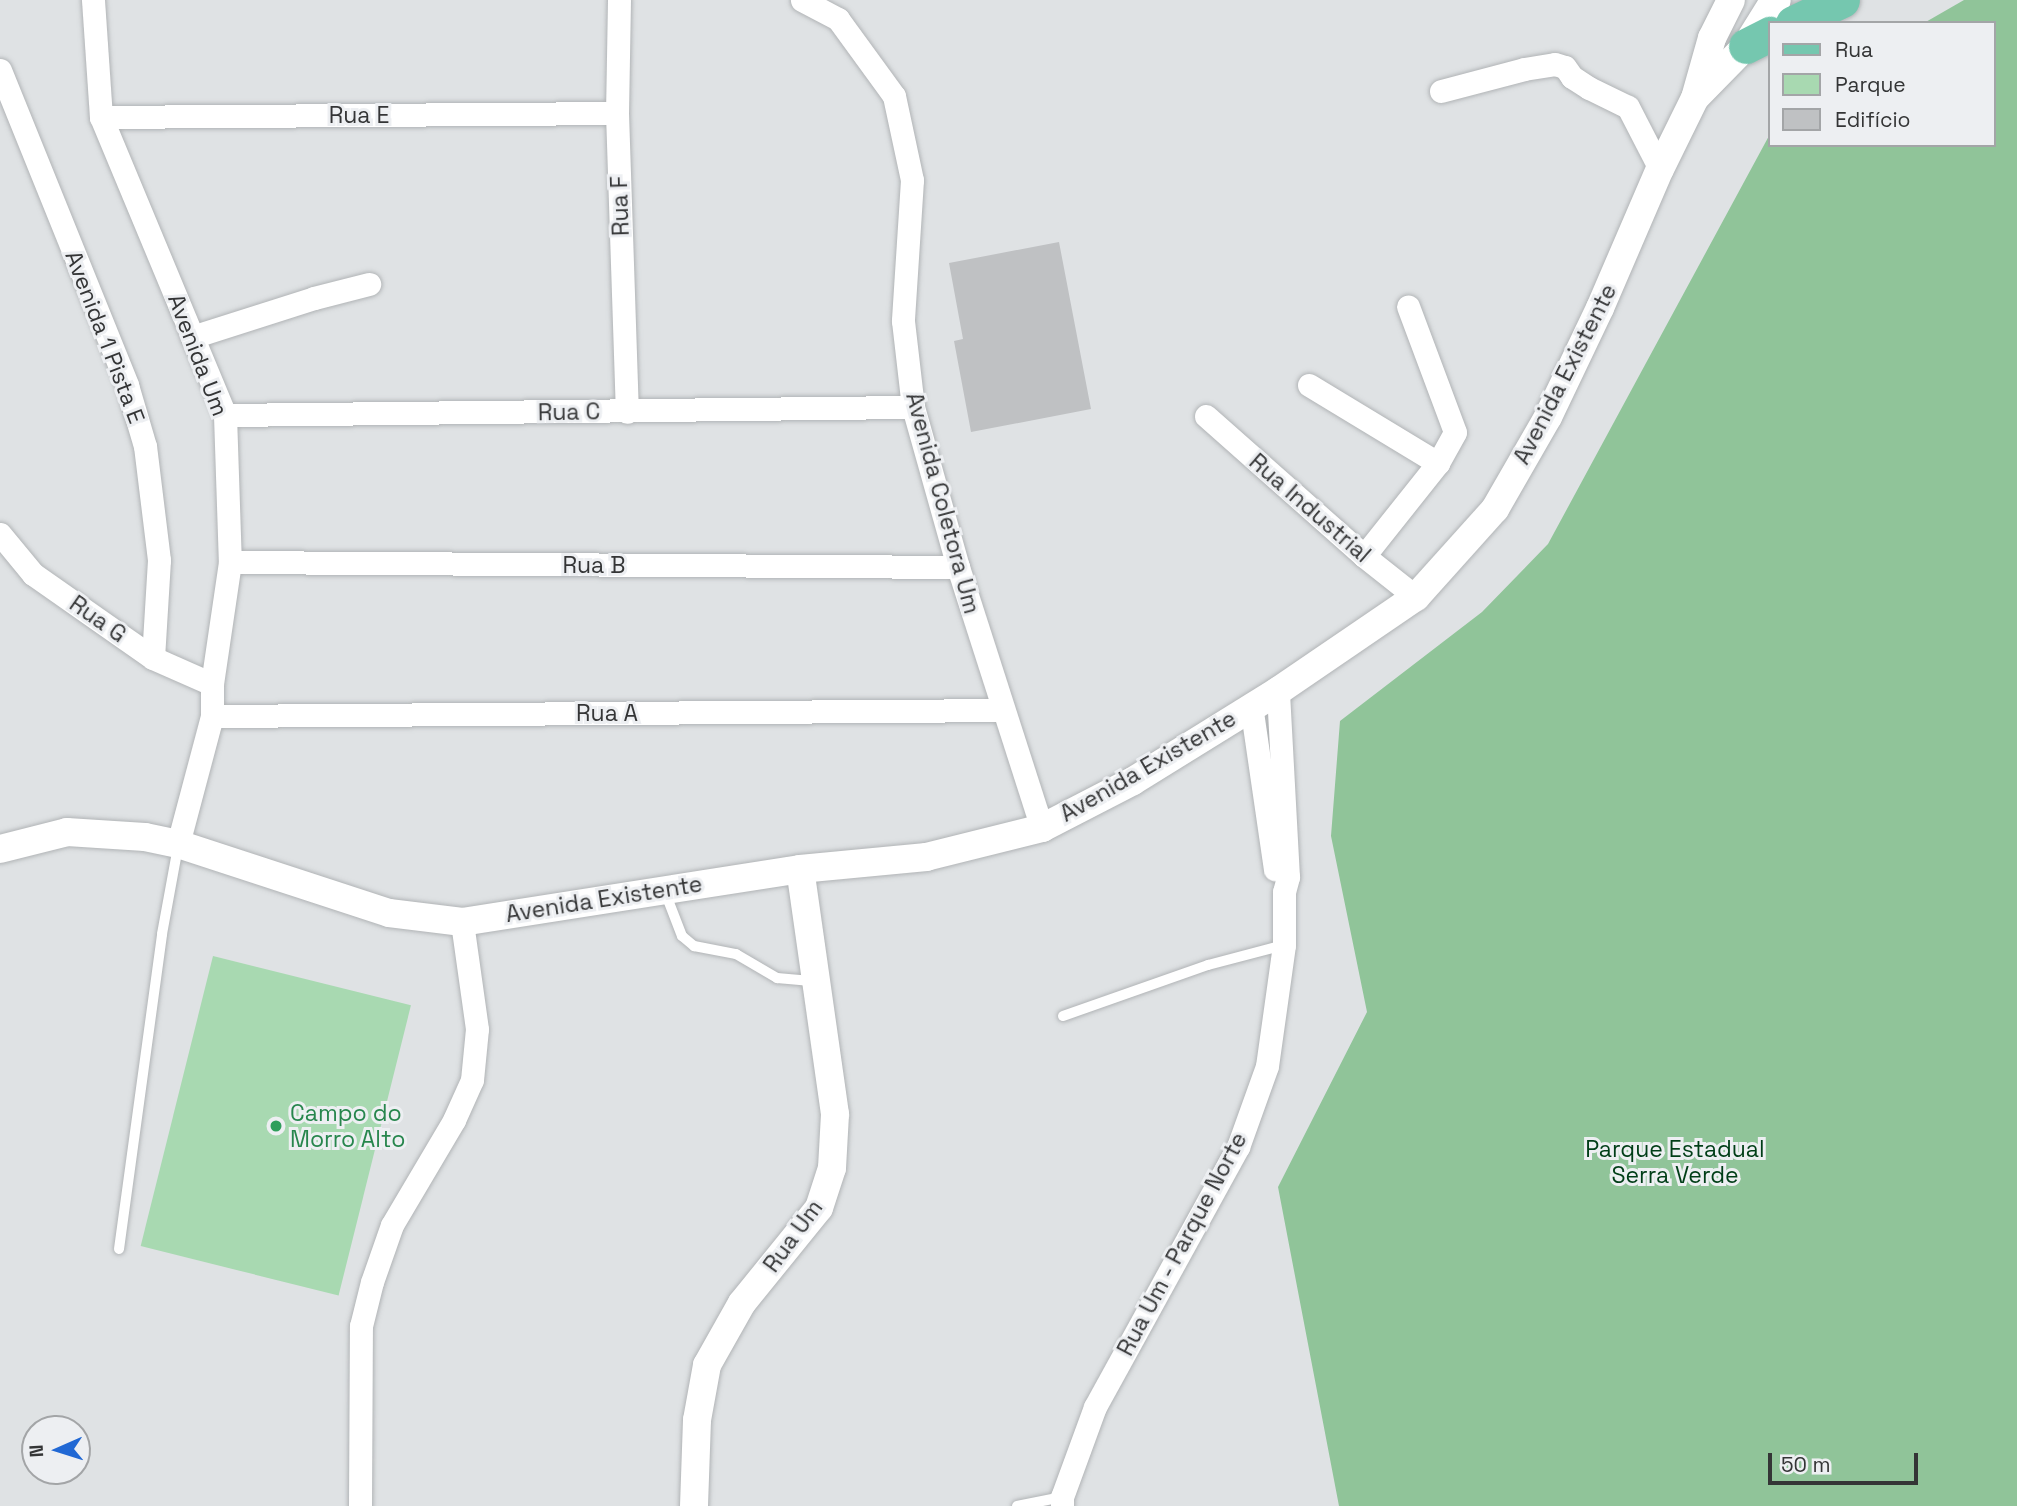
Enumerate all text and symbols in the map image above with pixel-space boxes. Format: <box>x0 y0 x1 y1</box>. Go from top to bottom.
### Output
legend <box>1769 21 1996 147</box>
text: Rua <box>1835 36 1873 63</box>
text: Parque <box>1835 71 1906 98</box>
street label: Rua E <box>329 101 389 129</box>
text: Edifício <box>1835 106 1911 133</box>
street label: Rua F <box>605 175 635 237</box>
street label: Avenida 1 Pista E <box>59 247 151 427</box>
street label: Avenida Existente <box>1508 279 1622 469</box>
street label: Avenida Um <box>162 290 234 420</box>
street label: Avenida Coletora Um <box>900 389 986 617</box>
street label: Rua C <box>538 398 600 426</box>
street label: Rua Industrial <box>1244 448 1376 568</box>
street label: Rua B <box>563 551 625 579</box>
street label: Rua G <box>64 590 132 648</box>
street label: Rua A <box>576 699 638 727</box>
street label: Avenida Existente <box>1055 704 1241 828</box>
street label: Avenida Existente <box>504 870 704 928</box>
place label: Campo do Morro Alto <box>290 1099 406 1153</box>
marker: Campo do Morro Alto <box>268 1118 284 1134</box>
street label: Rua Um - Parque Norte <box>1111 1127 1253 1361</box>
park label: Parque Estadual Serra Verde <box>1585 1135 1765 1189</box>
street label: Rua Um <box>757 1194 829 1278</box>
north arrow <box>21 1415 91 1485</box>
scale bar <box>1772 1440 1923 1484</box>
text: N <box>24 1444 49 1458</box>
text: 50 m <box>1781 1451 1831 1478</box>

